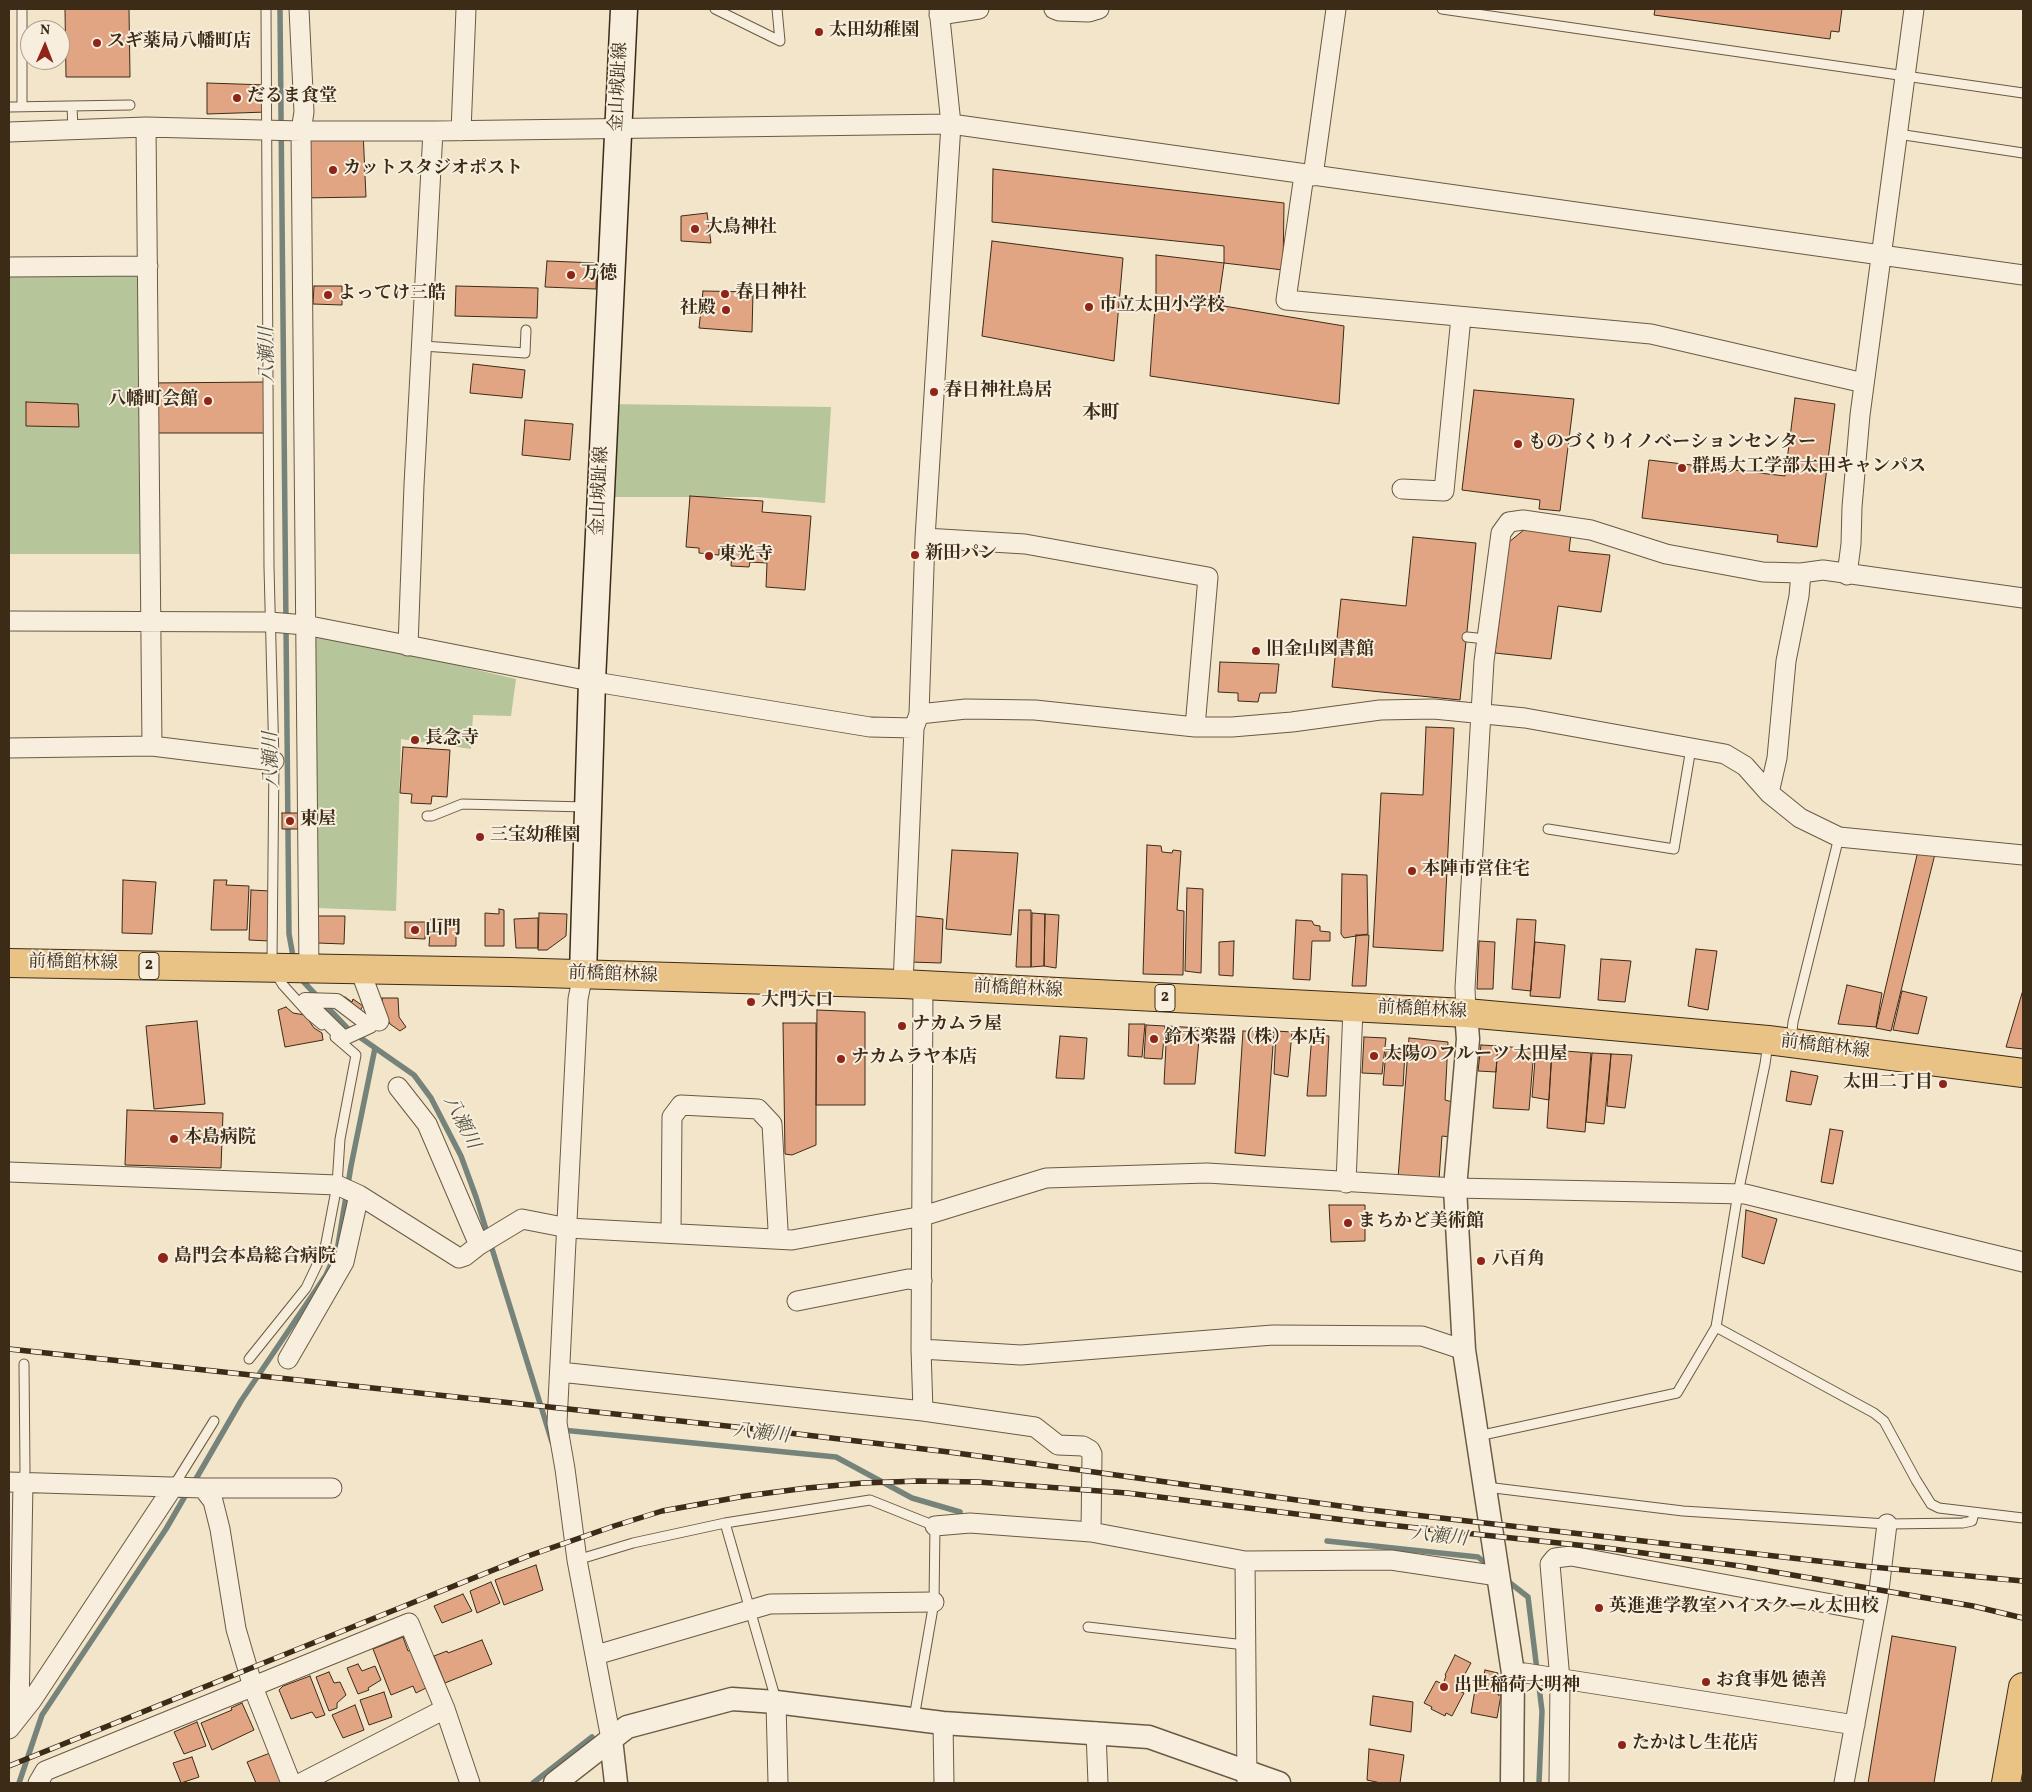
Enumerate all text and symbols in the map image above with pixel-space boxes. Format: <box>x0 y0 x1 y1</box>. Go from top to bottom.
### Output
north arrow <box>20 20 70 70</box>
text: N <box>40 21 50 40</box>
place label: 太田幼稚園 <box>829 21 919 43</box>
marker: 太田幼稚園 <box>813 26 825 38</box>
place label: スギ薬局八幡町店 <box>107 32 251 54</box>
marker: スギ薬局八幡町店 <box>91 37 103 49</box>
street label: 金山城趾線 <box>607 41 633 133</box>
place label: だるま食堂 <box>247 87 337 109</box>
marker: だるま食堂 <box>231 92 243 104</box>
place label: カットスタジオポスト <box>343 159 523 181</box>
marker: カットスタジオポスト <box>327 164 339 176</box>
place label: 大鳥神社 <box>705 218 777 240</box>
marker: 大鳥神社 <box>689 223 701 235</box>
place label: 万徳 <box>581 264 617 286</box>
marker: 万徳 <box>565 269 577 281</box>
place label: 春日神社 <box>735 283 807 305</box>
place label: よってけ三皓 <box>338 284 446 306</box>
marker: 春日神社 <box>719 288 731 300</box>
marker: よってけ三皓 <box>322 289 334 301</box>
place label: 市立太田小学校 <box>1099 296 1225 318</box>
place label: 社殿 <box>680 299 716 321</box>
marker: 市立太田小学校 <box>1083 301 1095 313</box>
marker: 社殿 <box>720 304 732 316</box>
water label: 八瀬川 <box>257 326 281 384</box>
place label: 春日神社鳥居 <box>944 381 1052 403</box>
marker: 春日神社鳥居 <box>928 386 940 398</box>
place label: 八幡町会館 <box>108 390 198 412</box>
marker: 八幡町会館 <box>202 395 214 407</box>
district label: 本町 <box>1082 404 1120 426</box>
place label: ものづくりイノベーションセンター <box>1528 433 1816 455</box>
marker: ものづくりイノベーションセンター <box>1512 438 1524 450</box>
street label: 金山城趾線 <box>588 445 614 537</box>
place label: 群馬大工学部太田キャンパス <box>1692 457 1926 479</box>
marker: 群馬大工学部太田キャンパス <box>1676 462 1688 474</box>
place label: 新田パン <box>925 544 997 566</box>
place label: 東光寺 <box>719 545 773 567</box>
marker: 新田パン <box>909 549 921 561</box>
marker: 東光寺 <box>703 550 715 562</box>
place label: 旧金山図書館 <box>1266 640 1374 662</box>
marker: 旧金山図書館 <box>1250 645 1262 657</box>
place label: 長念寺 <box>425 729 479 751</box>
water label: 八瀬川 <box>261 731 285 789</box>
marker: 長念寺 <box>409 734 421 746</box>
place label: 東屋 <box>300 810 336 832</box>
marker: 東屋 <box>284 815 296 827</box>
place label: 三宝幼稚園 <box>490 826 580 848</box>
marker: 三宝幼稚園 <box>474 831 486 843</box>
place label: 本陣市営住宅 <box>1422 860 1530 882</box>
marker: 本陣市営住宅 <box>1406 865 1418 877</box>
place label: 山門 <box>425 919 461 941</box>
marker: 山門 <box>409 924 421 936</box>
street label: 前橋館林線 <box>28 952 118 976</box>
road number: 2 <box>139 952 159 979</box>
street label: 前橋館林線 <box>568 964 658 988</box>
street label: 前橋館林線 <box>972 977 1064 1003</box>
road number: 2 <box>1155 984 1175 1011</box>
place label: 大門入口 <box>761 991 833 1013</box>
marker: 大門入口 <box>745 996 757 1008</box>
street label: 前橋館林線 <box>1376 998 1468 1024</box>
place label: ナカムラ屋 <box>912 1015 1002 1037</box>
marker: ナカムラ屋 <box>896 1020 908 1032</box>
place label: 鈴木楽器（株）本店 <box>1164 1028 1326 1050</box>
street label: 前橋館林線 <box>1779 1032 1871 1064</box>
marker: 鈴木楽器（株）本店 <box>1148 1033 1160 1045</box>
place label: 太陽のフルーツ 太田屋 <box>1384 1045 1568 1067</box>
place label: ナカムラヤ本店 <box>851 1048 977 1070</box>
marker: 太陽のフルーツ 太田屋 <box>1368 1050 1380 1062</box>
marker: ナカムラヤ本店 <box>835 1053 847 1065</box>
place label: 太田二丁目 <box>1843 1073 1933 1095</box>
marker: 太田二丁目 <box>1937 1078 1949 1090</box>
water label: 八瀬川 <box>437 1092 483 1154</box>
place label: 本島病院 <box>184 1128 256 1150</box>
marker: 本島病院 <box>168 1133 180 1145</box>
place label: まちかど美術館 <box>1358 1212 1484 1234</box>
marker: まちかど美術館 <box>1342 1217 1354 1229</box>
place label: 島門会本島総合病院 <box>174 1247 336 1269</box>
place label: 八百角 <box>1491 1250 1545 1272</box>
marker: 島門会本島総合病院 <box>156 1251 170 1265</box>
marker: 八百角 <box>1475 1255 1487 1267</box>
water label: 八瀬川 <box>731 1421 791 1449</box>
water label: 八瀬川 <box>1409 1524 1469 1552</box>
place label: 英進進学教室ハイスクール太田校 <box>1609 1597 1879 1619</box>
marker: 英進進学教室ハイスクール太田校 <box>1593 1602 1605 1614</box>
place label: お食事処 徳善 <box>1716 1671 1828 1693</box>
place label: 出世稲荷大明神 <box>1454 1676 1580 1698</box>
marker: お食事処 徳善 <box>1700 1676 1712 1688</box>
marker: 出世稲荷大明神 <box>1438 1681 1450 1693</box>
place label: たかはし生花店 <box>1632 1734 1758 1756</box>
marker: たかはし生花店 <box>1616 1739 1628 1751</box>

